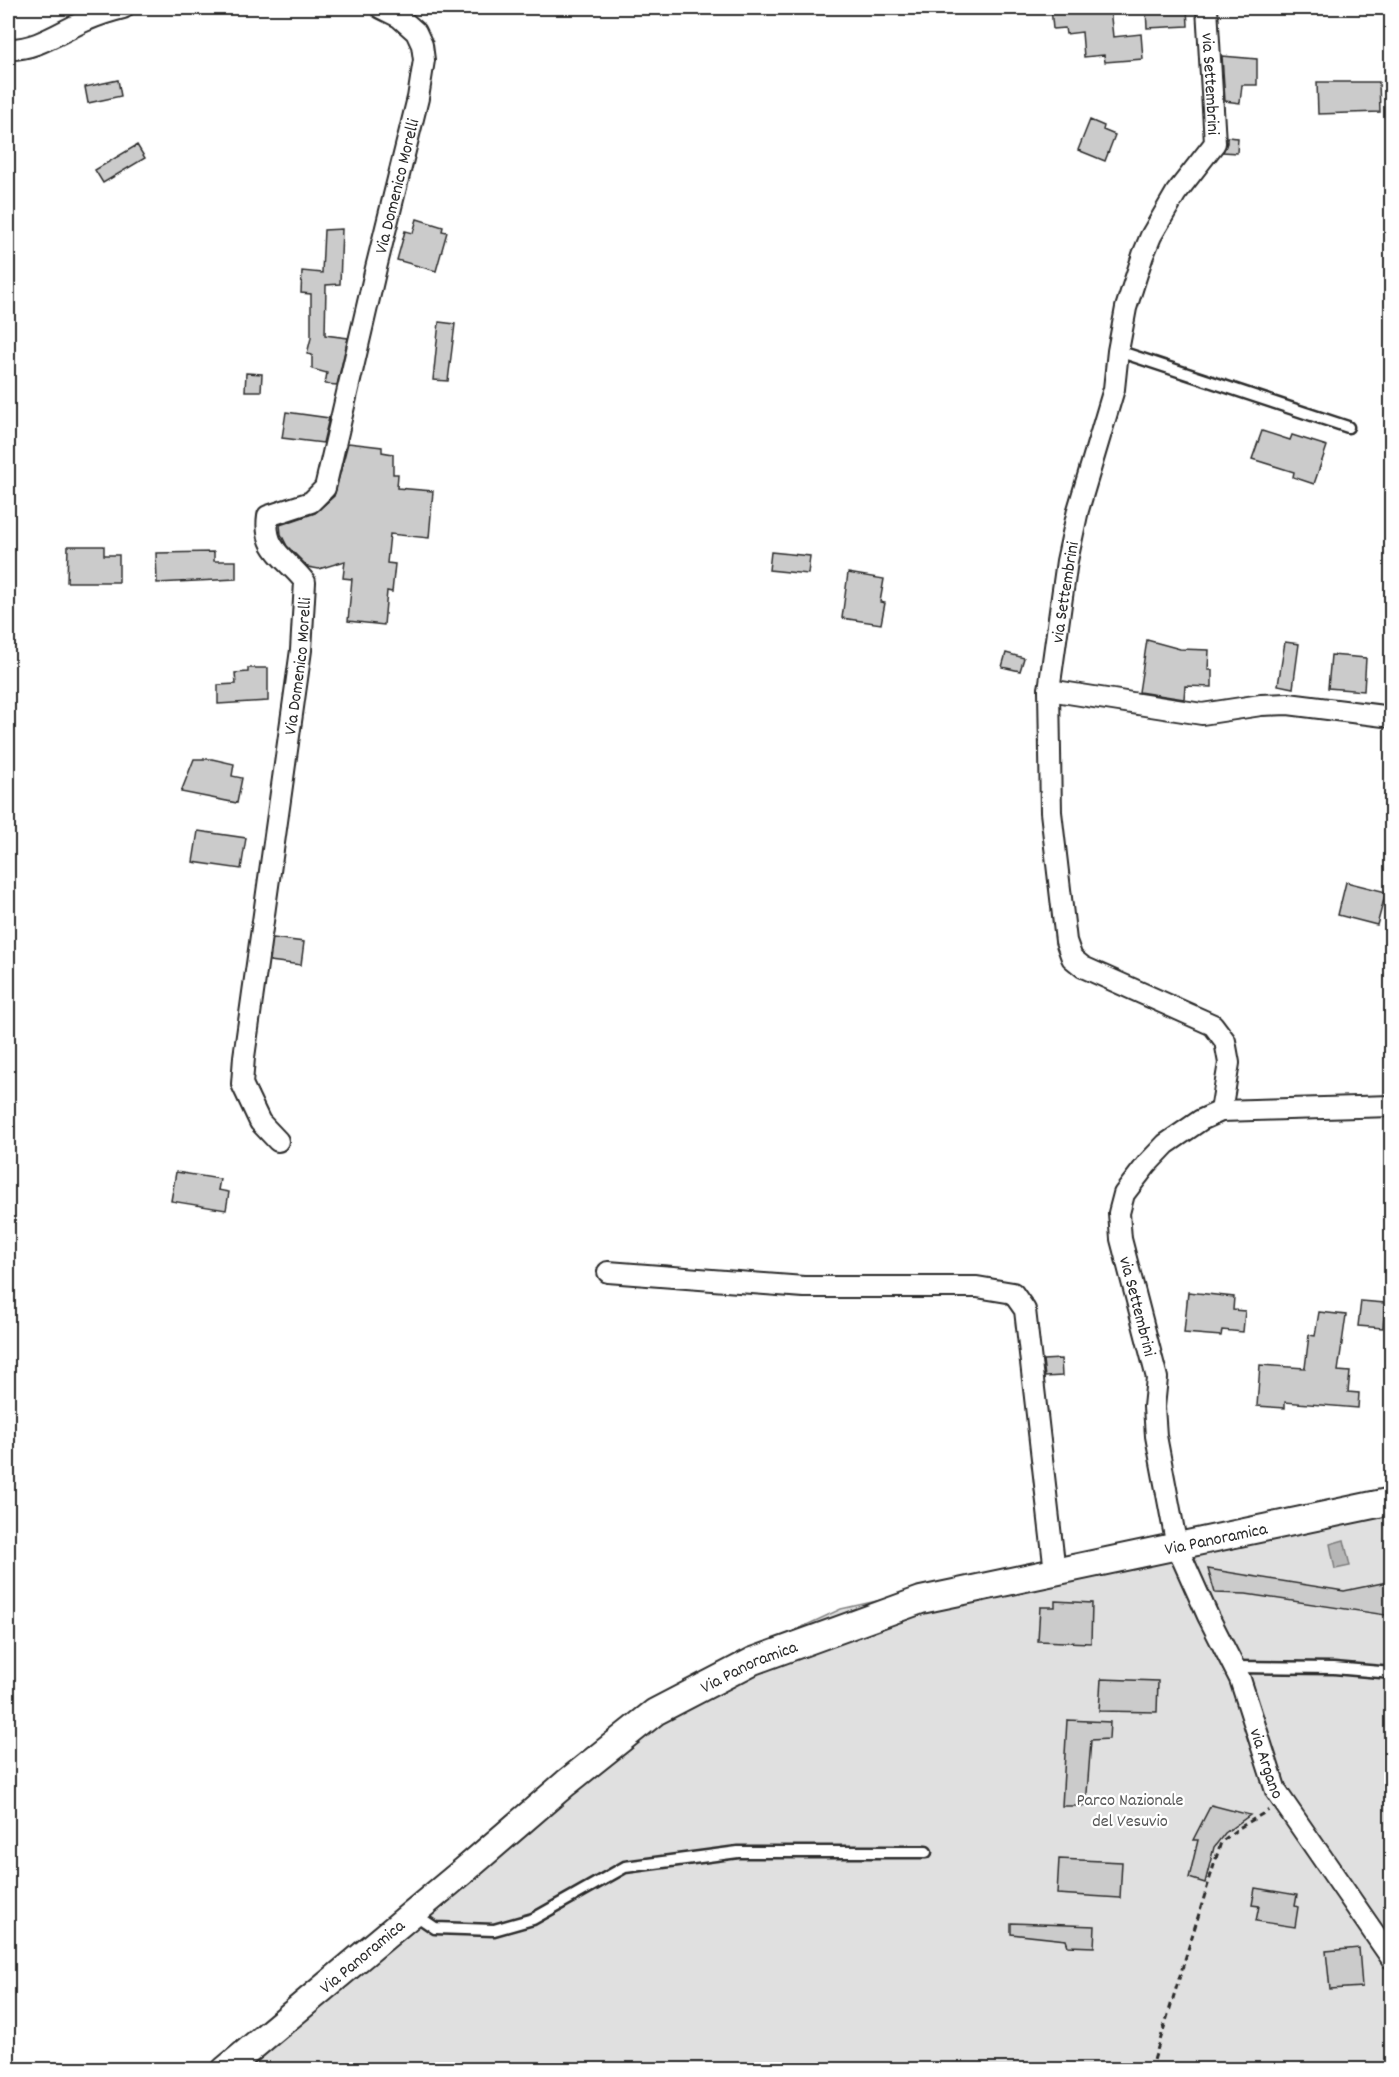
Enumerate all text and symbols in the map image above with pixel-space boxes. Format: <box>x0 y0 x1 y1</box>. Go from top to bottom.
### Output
street label: via Settembrini <box>1193 32 1225 136</box>
street label: Via Domenico Morelli <box>370 117 427 257</box>
street label: via Settembrini <box>1046 540 1087 645</box>
street label: Via Domenico Morelli <box>279 597 319 737</box>
street label: via Settembrini <box>1111 1254 1161 1359</box>
street label: Via Panoramica <box>1163 1517 1270 1563</box>
street label: Via Panoramica <box>697 1636 802 1701</box>
street label: via Argano <box>1242 1726 1288 1805</box>
park label: Parco Nazionale del Vesuvio <box>1076 1789 1184 1835</box>
street label: Via Panoramica <box>315 1915 412 2001</box>

